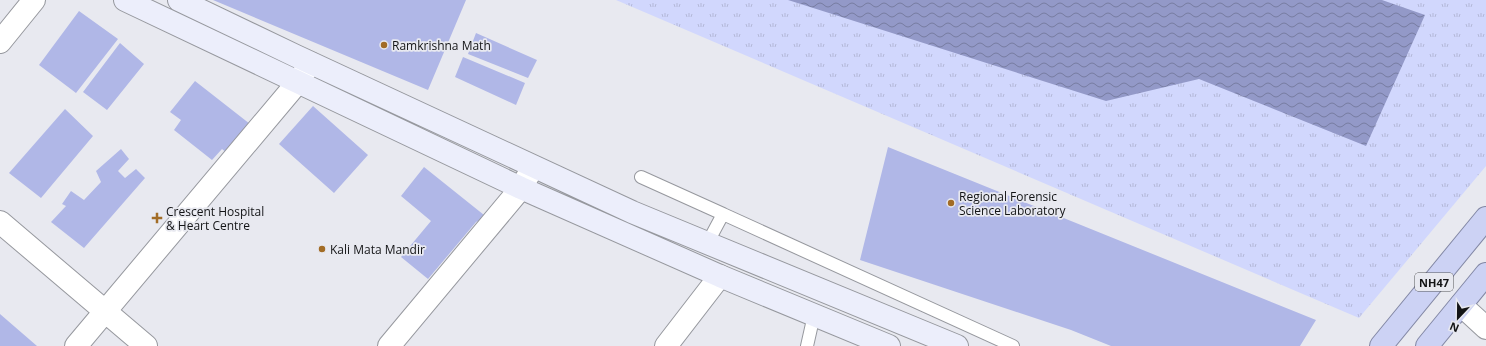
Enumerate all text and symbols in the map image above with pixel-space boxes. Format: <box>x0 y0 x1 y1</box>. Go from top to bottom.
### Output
place label: Ramkrishna Math <box>392 37 491 54</box>
marker: Ramkrishna Math <box>379 40 389 50</box>
place label: Regional Forensic Science Laboratory <box>959 188 1067 219</box>
marker: Regional Forensic Science Laboratory <box>946 198 956 208</box>
place label: Crescent Hospital & Heart Centre <box>166 203 264 234</box>
marker: Crescent Hospital & Heart Centre <box>151 212 163 224</box>
place label: Kali Mata Mandir <box>330 241 425 258</box>
marker: Kali Mata Mandir <box>317 244 327 254</box>
road number: NH47 <box>1415 273 1453 291</box>
north arrow <box>1438 298 1478 338</box>
text: N <box>1447 319 1461 336</box>

